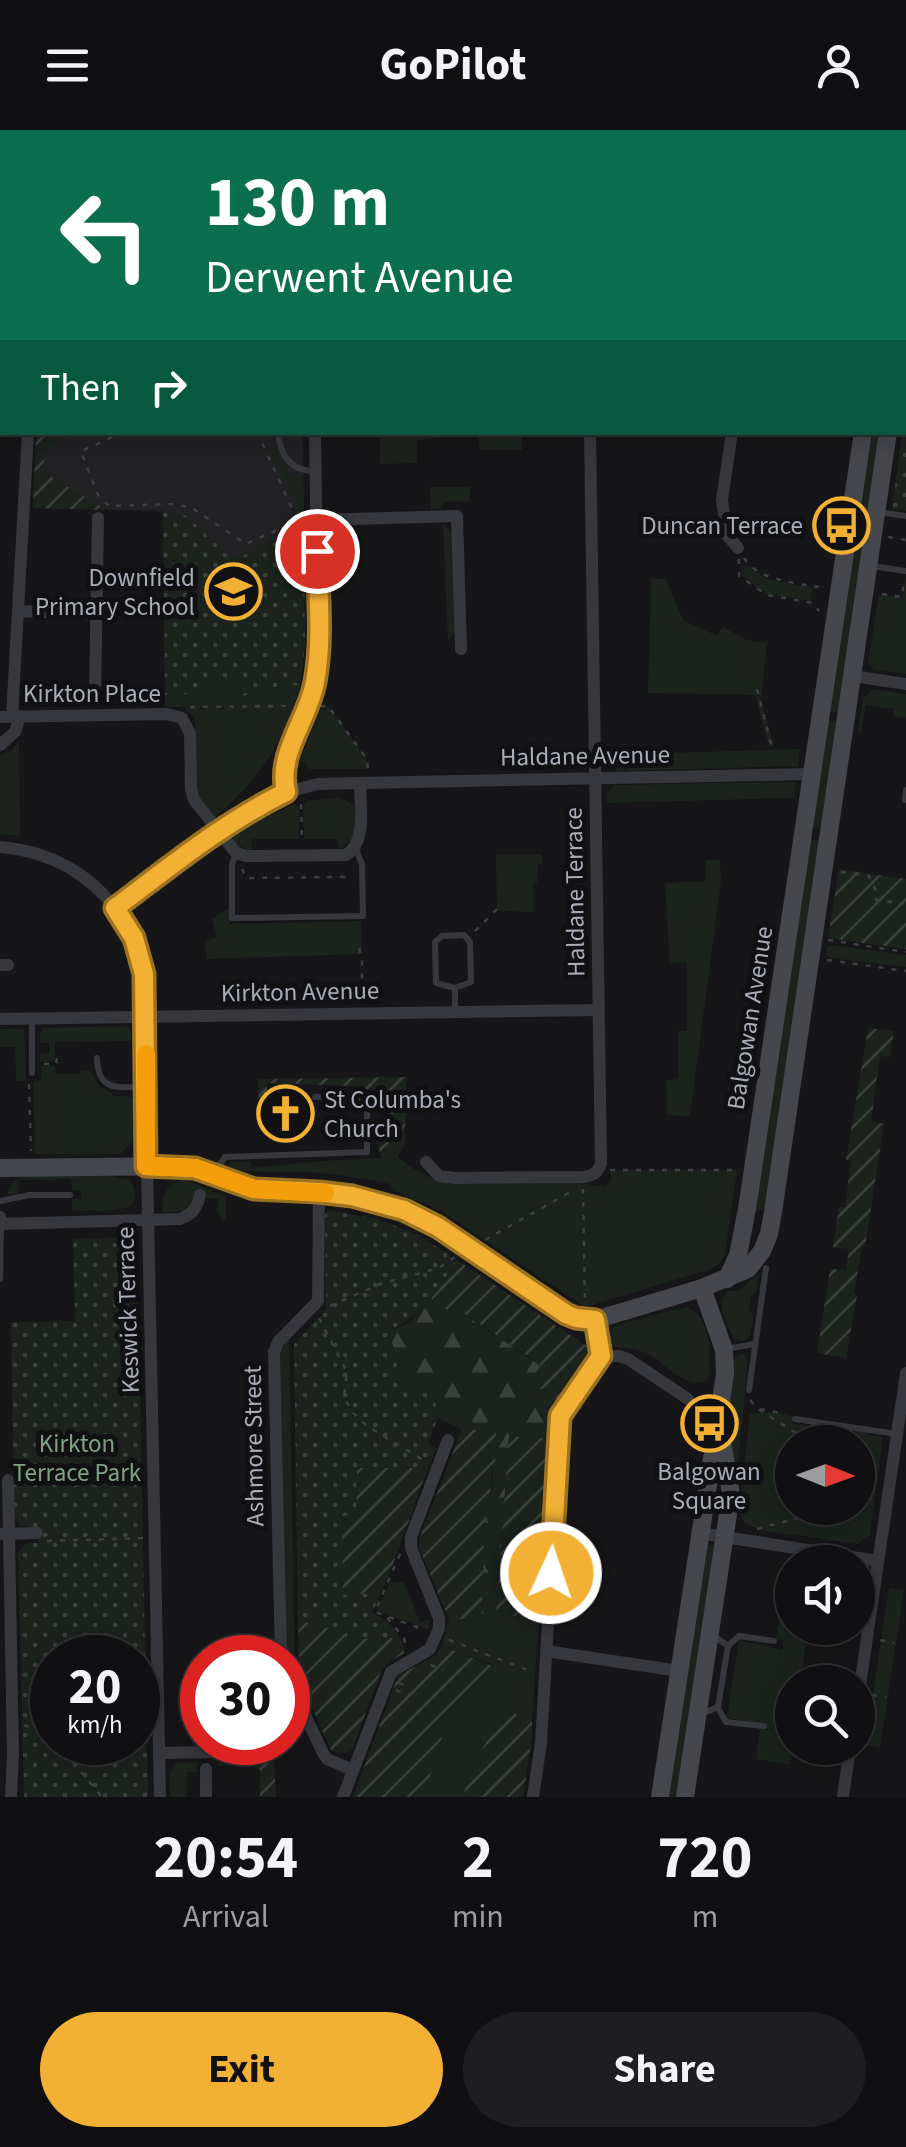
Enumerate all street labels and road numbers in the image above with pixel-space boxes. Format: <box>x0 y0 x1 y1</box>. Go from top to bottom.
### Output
street label: Kirkton Place <box>23 676 161 712</box>
street label: Haldane Avenue <box>500 737 670 775</box>
street label: Haldane Terrace <box>556 807 594 977</box>
street label: Balgowan Avenue <box>718 924 782 1112</box>
street label: Kirkton Avenue <box>220 973 380 1011</box>
street label: Keswick Terrace <box>107 1226 149 1394</box>
street label: Ashmore Street <box>235 1365 273 1527</box>

